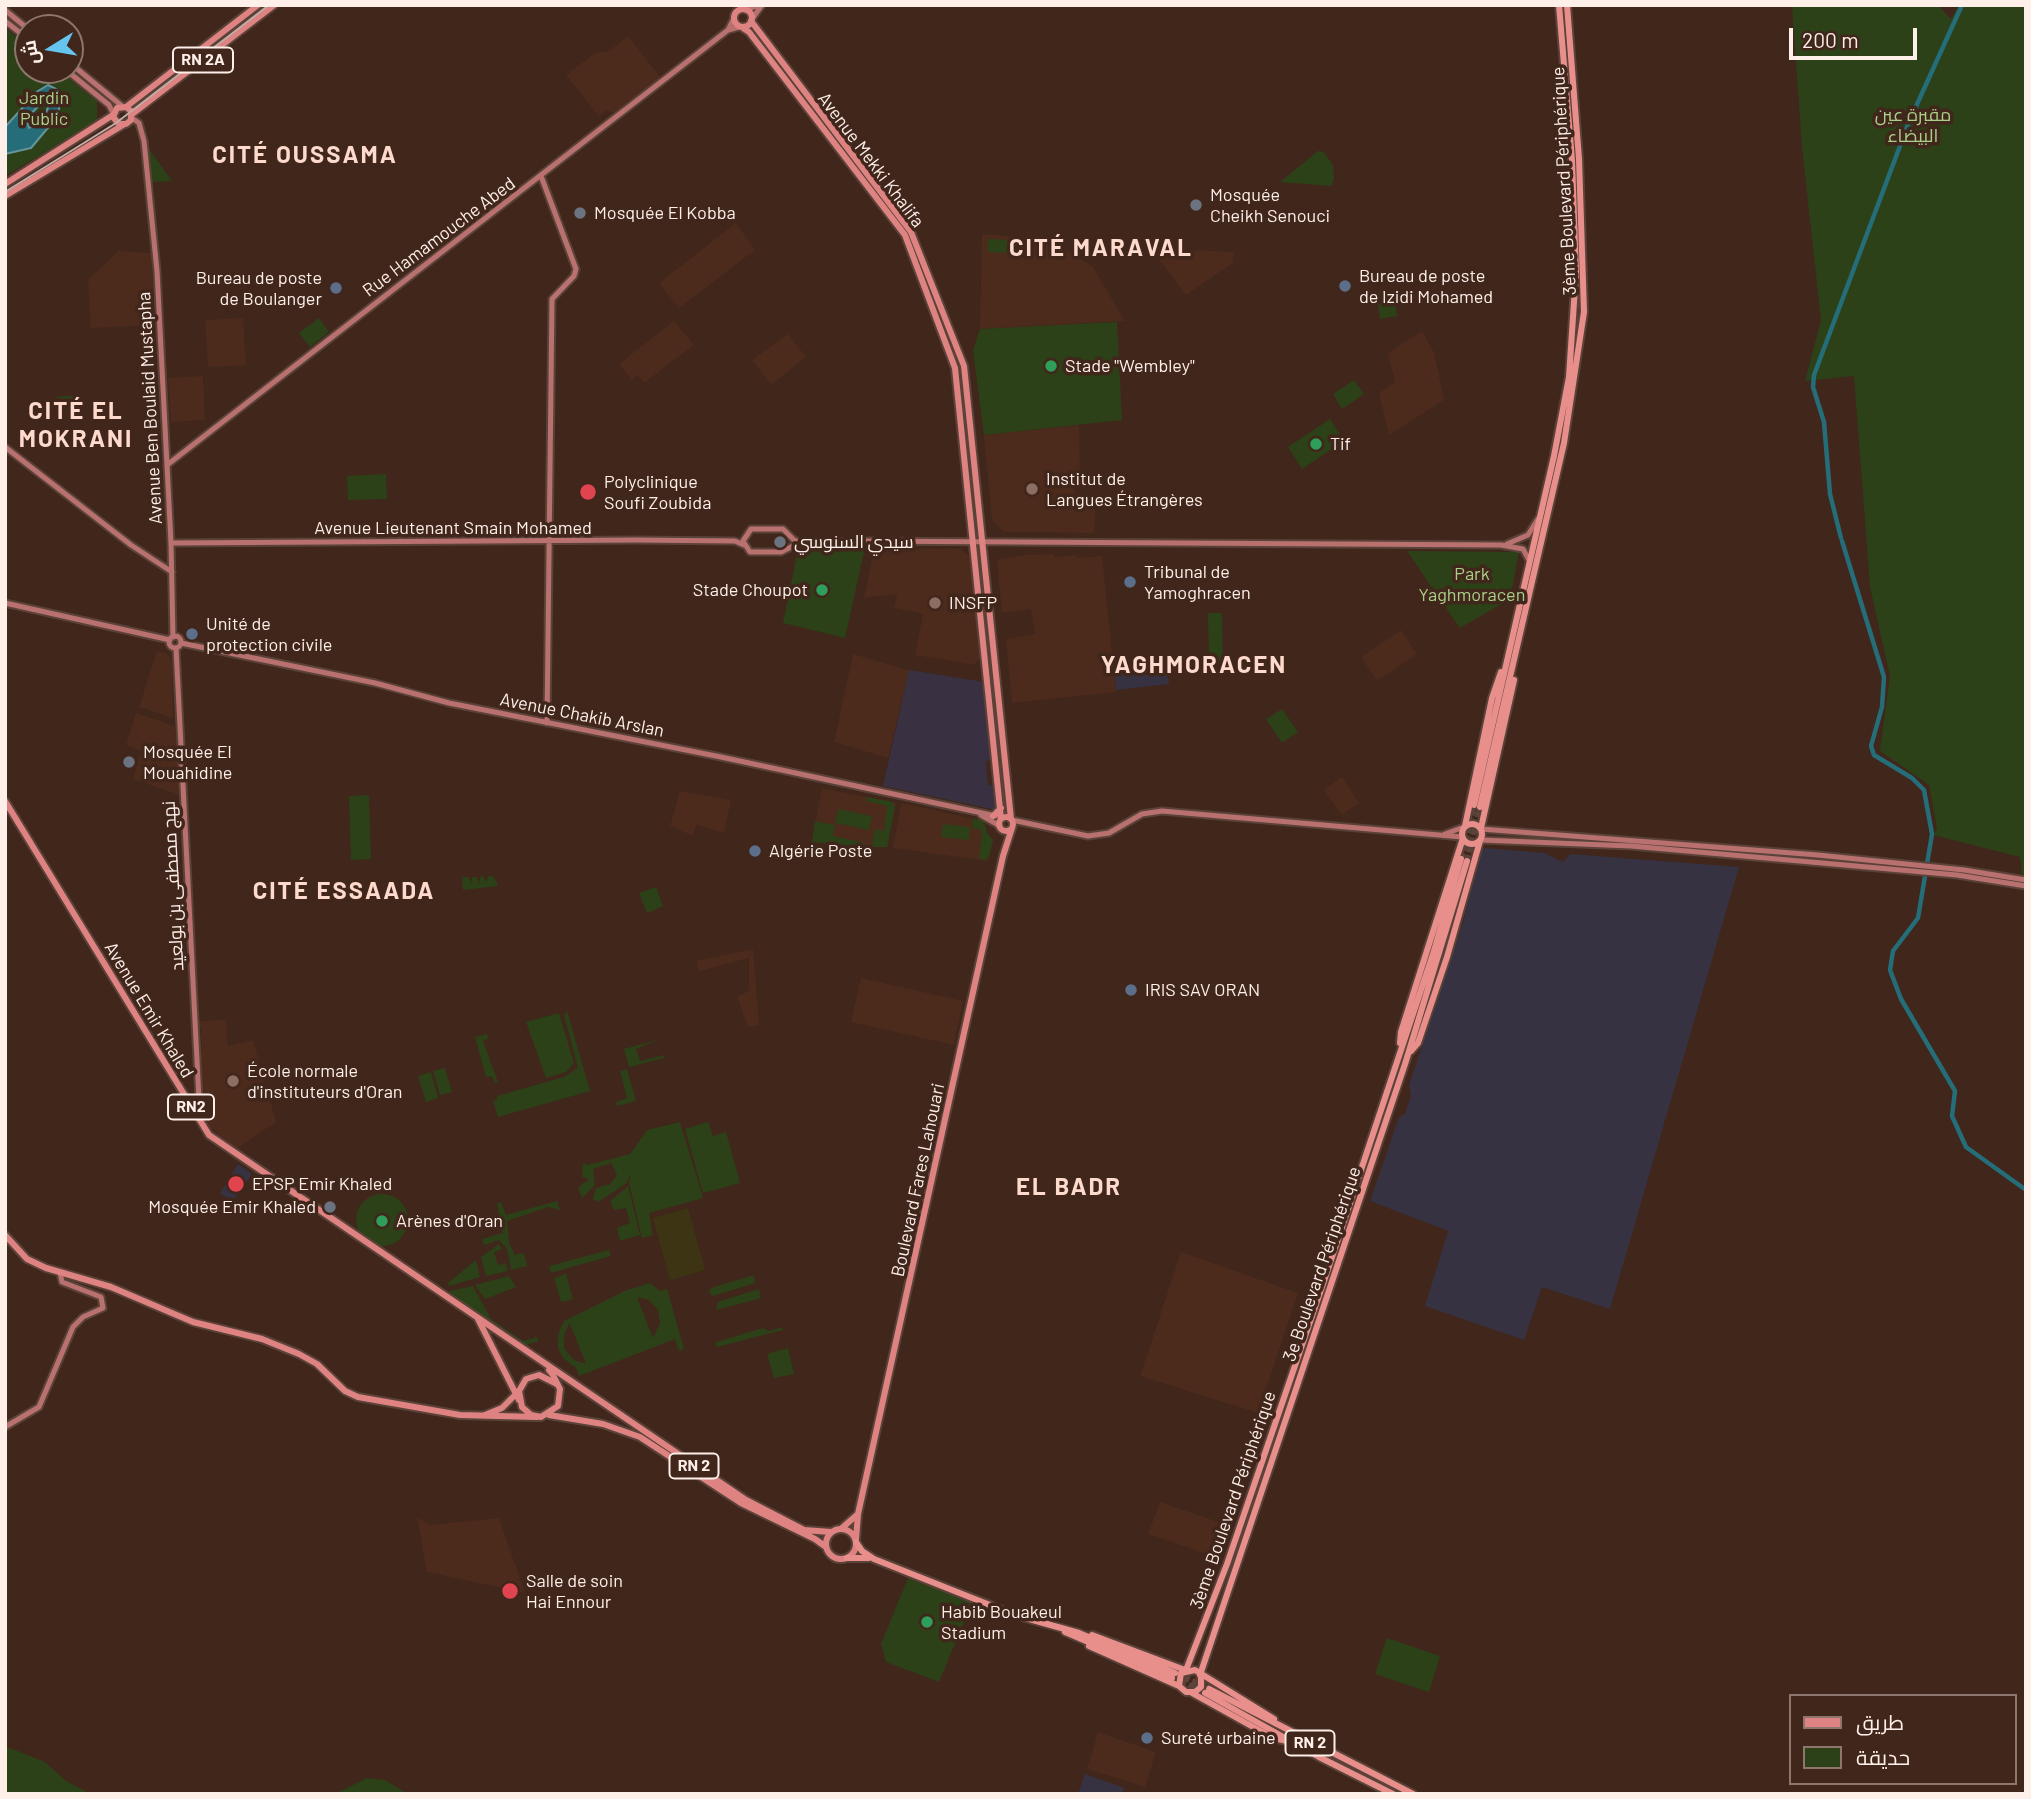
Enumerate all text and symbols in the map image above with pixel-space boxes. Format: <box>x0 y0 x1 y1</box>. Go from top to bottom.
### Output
north arrow <box>14 14 84 84</box>
scale bar <box>1793 14 1921 58</box>
text: 200 m <box>1802 27 1859 52</box>
text: ش <box>16 39 43 67</box>
road number: RN 2A <box>173 48 233 72</box>
street label: 3ème Boulevard Périphérique <box>1547 66 1581 296</box>
park label: Jardin Public <box>19 87 69 130</box>
street label: Avenue Mekki Khalifa <box>813 88 929 232</box>
park label: مقبرة عين البيضاء <box>1875 104 1951 146</box>
district label: CITÉ OUSSAMA <box>214 141 396 169</box>
street label: Rue Hamamouche Abed <box>359 173 519 301</box>
place label: Mosquée Cheikh Senouci <box>1210 184 1330 227</box>
marker: Mosquée Cheikh Senouci <box>1188 197 1204 213</box>
place label: Mosquée El Kobba <box>594 202 736 224</box>
marker: Mosquée El Kobba <box>572 205 588 221</box>
district label: CITÉ MARAVAL <box>1010 234 1192 262</box>
place label: Bureau de poste de Izidi Mohamed <box>1359 265 1493 308</box>
place label: Bureau de poste de Boulanger <box>196 267 322 310</box>
marker: Bureau de poste de Izidi Mohamed <box>1337 278 1353 294</box>
marker: Bureau de poste de Boulanger <box>328 280 344 296</box>
street label: Avenue Ben Boulaid Mustapha <box>133 291 167 525</box>
place label: Stade "Wembley" <box>1065 355 1195 377</box>
marker: Stade "Wembley" <box>1043 358 1059 374</box>
district label: CITÉ EL MOKRANI <box>20 397 132 453</box>
place label: Tif <box>1330 433 1351 455</box>
marker: Tif <box>1308 436 1324 452</box>
place label: Institut de Langues Étrangères <box>1046 468 1203 510</box>
place label: Polyclinique Soufi Zoubida <box>604 471 711 514</box>
marker: Institut de Langues Étrangères <box>1024 481 1040 497</box>
marker: Polyclinique Soufi Zoubida <box>578 482 598 502</box>
street label: Avenue Lieutenant Smain Mohamed <box>314 517 592 539</box>
place label: سيدي السنوسي <box>794 531 914 553</box>
marker: سيدي السنوسي <box>772 534 788 550</box>
place label: Tribunal de Yamoghracen <box>1144 561 1251 604</box>
park label: Park Yaghmoracen <box>1419 563 1525 606</box>
marker: Tribunal de Yamoghracen <box>1122 574 1138 590</box>
place label: Stade Choupot <box>693 579 808 601</box>
marker: Stade Choupot <box>814 582 830 598</box>
place label: INSFP <box>949 592 997 614</box>
marker: INSFP <box>927 595 943 611</box>
place label: Unité de protection civile <box>206 613 332 656</box>
marker: Unité de protection civile <box>184 626 200 642</box>
district label: YAGHMORACEN <box>1102 651 1286 679</box>
street label: Avenue Chakib Arslan <box>498 688 666 742</box>
place label: Mosquée El Mouahidine <box>143 741 232 784</box>
marker: Mosquée El Mouahidine <box>121 754 137 770</box>
street label: نهج مصطفى بن بولعيد <box>158 800 188 972</box>
place label: Algérie Poste <box>769 840 872 862</box>
marker: Algérie Poste <box>747 843 763 859</box>
district label: CITÉ ESSAADA <box>254 877 434 905</box>
street label: Avenue Emir Khaled <box>100 938 198 1082</box>
place label: IRIS SAV ORAN <box>1145 979 1260 1001</box>
marker: IRIS SAV ORAN <box>1123 982 1139 998</box>
place label: École normale d'instituteurs d'Oran <box>247 1060 403 1102</box>
marker: École normale d'instituteurs d'Oran <box>225 1073 241 1089</box>
street label: Boulevard Fares Lahouari <box>887 1081 949 1279</box>
road number: RN2 <box>168 1094 214 1120</box>
street label: 3e Boulevard Périphérique <box>1278 1164 1366 1364</box>
place label: EPSP Emir Khaled <box>252 1173 392 1195</box>
district label: EL BADR <box>1017 1173 1121 1201</box>
marker: EPSP Emir Khaled <box>226 1174 246 1194</box>
place label: Mosquée Emir Khaled <box>148 1196 316 1218</box>
marker: Mosquée Emir Khaled <box>322 1199 338 1215</box>
place label: Arènes d'Oran <box>396 1210 503 1232</box>
marker: Arènes d'Oran <box>374 1213 390 1229</box>
street label: 3ème Boulevard Périphérique <box>1186 1388 1280 1612</box>
road number: RN 2 <box>670 1454 718 1478</box>
place label: Salle de soin Hai Ennour <box>526 1570 623 1612</box>
marker: Salle de soin Hai Ennour <box>500 1581 520 1601</box>
place label: Habib Bouakeul Stadium <box>941 1601 1062 1644</box>
marker: Habib Bouakeul Stadium <box>919 1614 935 1630</box>
legend <box>1790 1694 2017 1785</box>
text: طريق <box>1856 1709 1904 1734</box>
place label: Sureté urbaine <box>1161 1727 1276 1749</box>
marker: Sureté urbaine <box>1139 1730 1155 1746</box>
road number: RN 2 <box>1286 1730 1334 1756</box>
text: حديقة <box>1856 1744 1910 1769</box>

